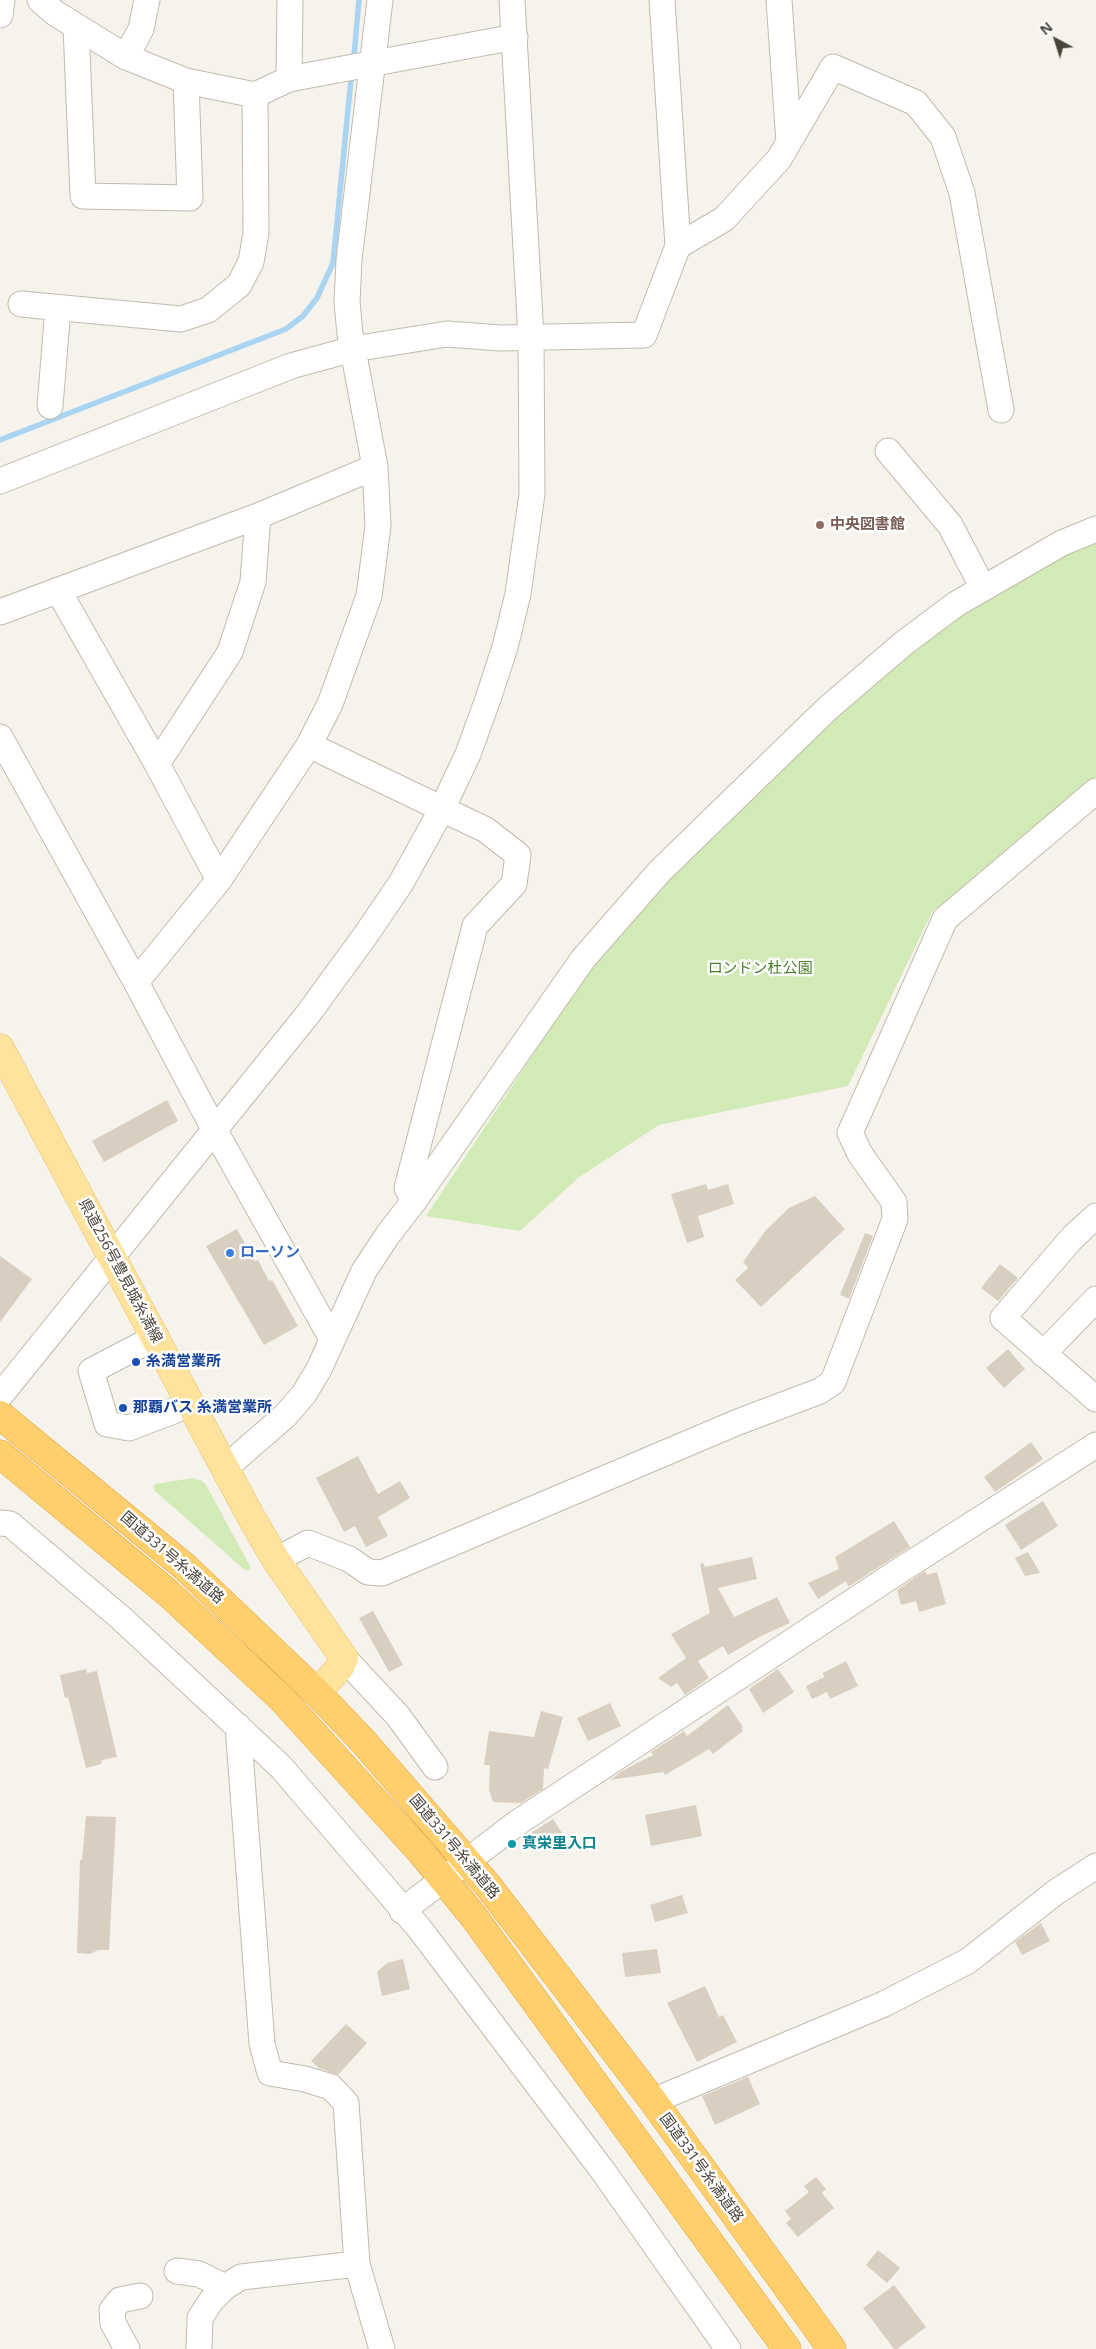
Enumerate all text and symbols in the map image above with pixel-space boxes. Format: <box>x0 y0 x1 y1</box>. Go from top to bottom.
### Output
north arrow <box>1031 15 1081 65</box>
text: N <box>1036 17 1057 39</box>
place label: 中央図書館 <box>830 516 905 534</box>
marker: 中央図書館 <box>814 519 826 531</box>
park label: ロンドン杜公園 <box>708 960 812 978</box>
street label: 県道256号豊見城糸満線 <box>74 1196 166 1346</box>
place label: ローソン <box>240 1244 300 1262</box>
marker: ローソン <box>224 1247 236 1259</box>
place label: 糸満営業所 <box>146 1353 221 1371</box>
marker: 糸満営業所 <box>130 1356 142 1368</box>
place label: 那覇バス 糸満営業所 <box>133 1399 272 1417</box>
marker: 那覇バス 糸満営業所 <box>117 1402 129 1414</box>
street label: 国道331号糸満道路 <box>117 1508 227 1608</box>
street label: 国道331号糸満道路 <box>405 1791 503 1903</box>
place label: 真栄里入口 <box>522 1835 597 1853</box>
marker: 真栄里入口 <box>506 1838 518 1850</box>
street label: 国道331号糸満道路 <box>655 2110 747 2226</box>

